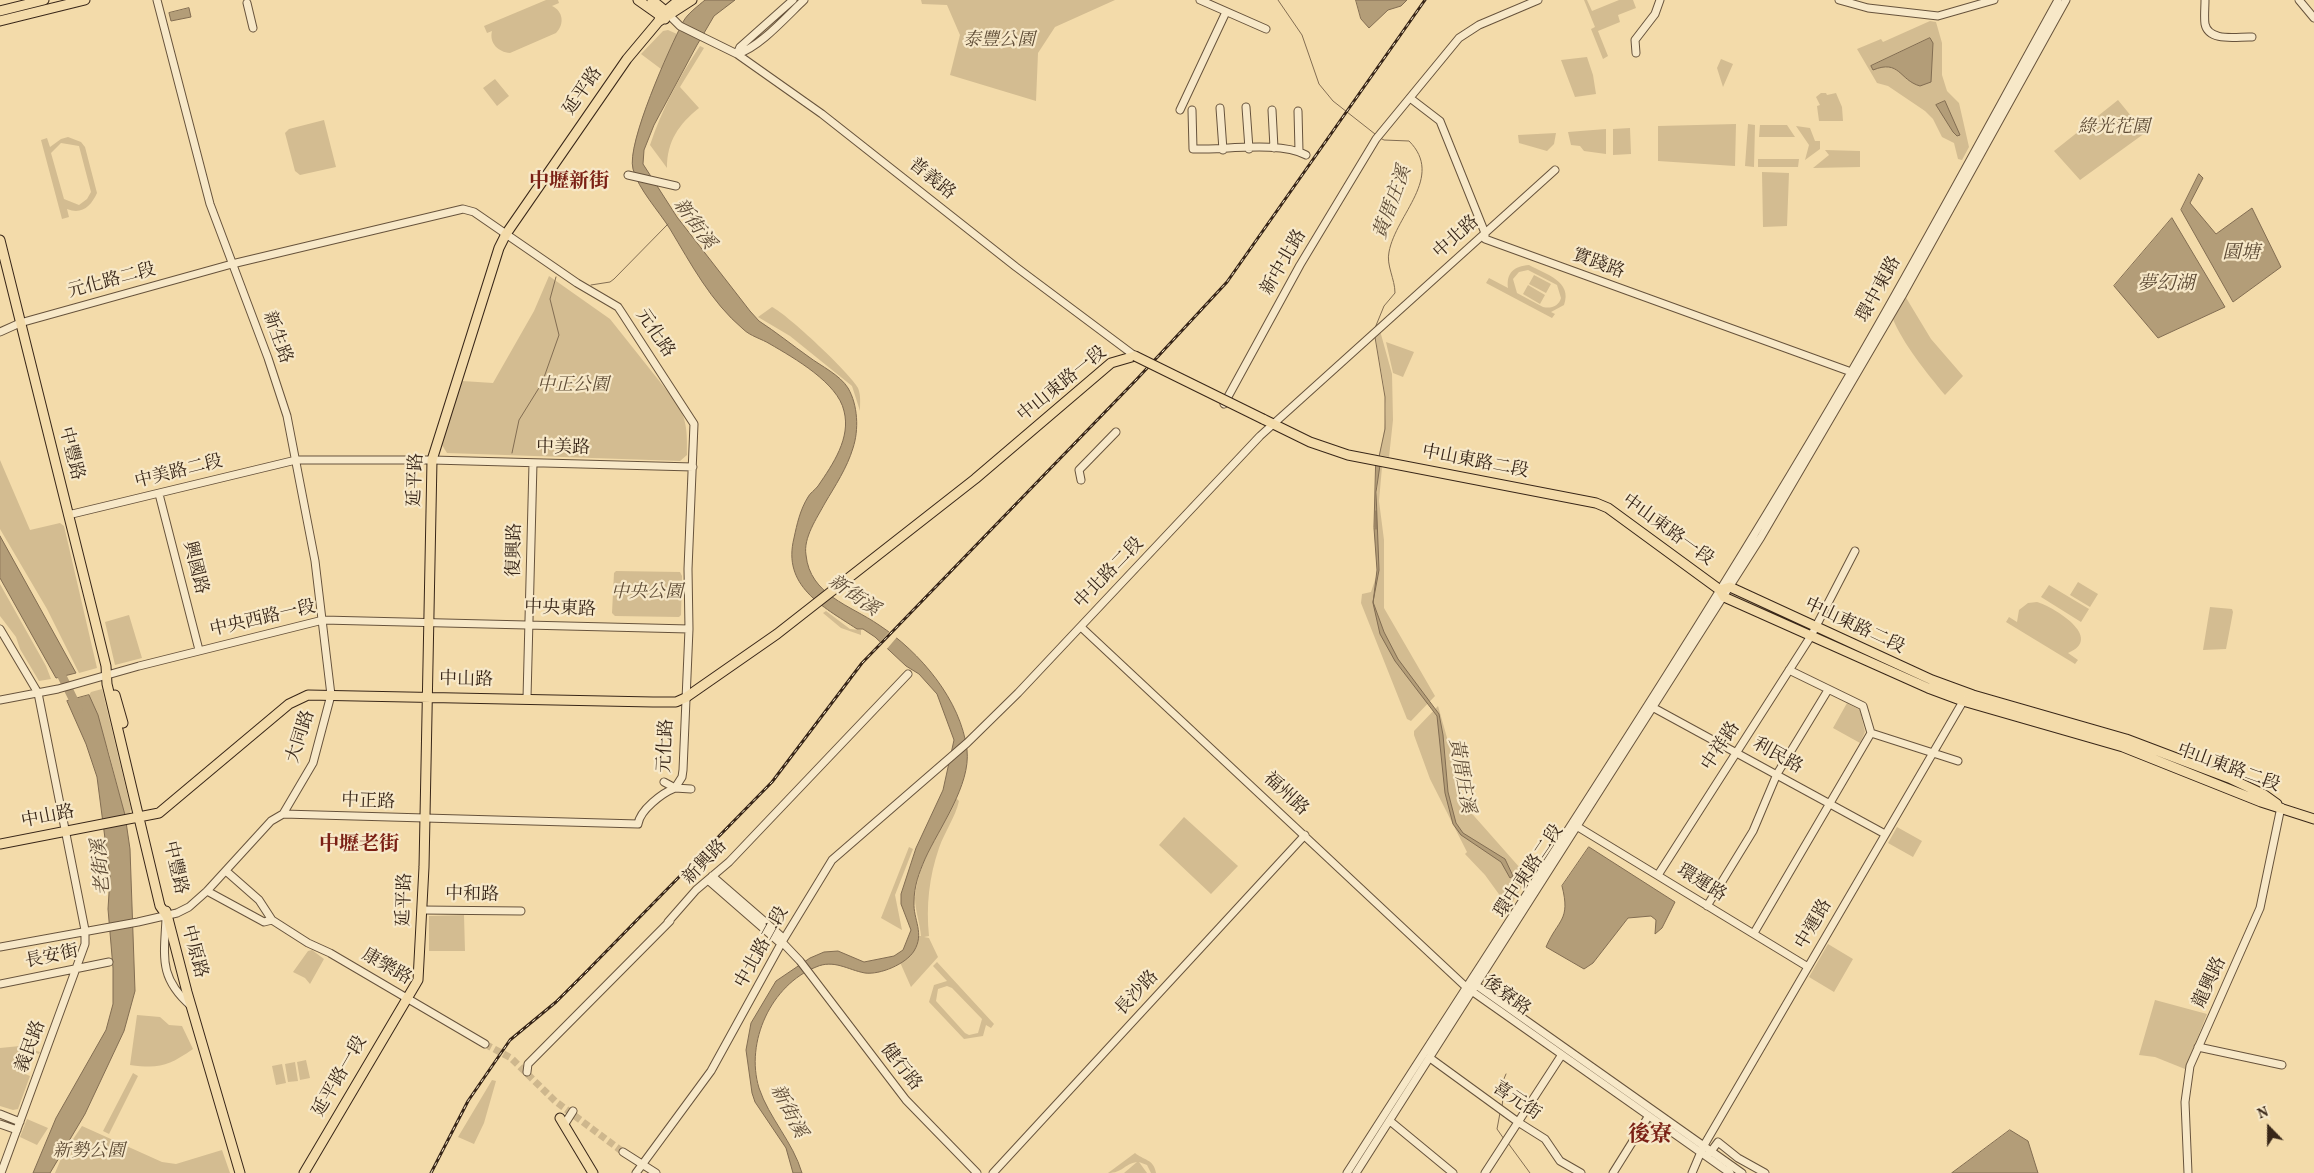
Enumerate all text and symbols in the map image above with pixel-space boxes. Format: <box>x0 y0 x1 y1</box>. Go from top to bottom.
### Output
park label: 泰豐公園 <box>963 31 1035 53</box>
street label: 延平路 <box>560 64 608 120</box>
park label: 綠光花園 <box>2078 118 2150 140</box>
street label: 普義路 <box>903 155 959 205</box>
water label: 黃厝庄溪 <box>1370 163 1418 243</box>
district label: 中壢新街 <box>529 171 609 195</box>
water label: 新街溪 <box>667 195 719 255</box>
street label: 中北路 <box>1430 212 1484 264</box>
street label: 新中北路 <box>1258 226 1312 300</box>
water label: 園塘 <box>2222 244 2260 266</box>
street label: 實踐路 <box>1569 246 1627 284</box>
street label: 環中東路 <box>1853 253 1907 327</box>
street label: 元化路二段 <box>66 260 158 304</box>
water label: 夢幻湖 <box>2138 275 2194 297</box>
street label: 元化路 <box>630 306 678 362</box>
street label: 新生路 <box>257 309 295 367</box>
street label: 中山東路一段 <box>1014 343 1112 427</box>
park label: 中正公園 <box>537 376 609 398</box>
street label: 中豐路 <box>53 425 87 483</box>
street label: 中美路 <box>536 438 590 460</box>
street label: 中山東路二段 <box>1420 442 1530 484</box>
street label: 中美路二段 <box>133 452 225 494</box>
street label: 延平路 <box>405 452 429 508</box>
street label: 中山東路一段 <box>1617 491 1717 571</box>
street label: 復興路 <box>505 523 527 577</box>
street label: 中北路二段 <box>1071 534 1149 614</box>
street label: 興國路 <box>177 539 211 597</box>
water label: 新街溪 <box>823 571 883 623</box>
park label: 中央公園 <box>611 583 683 605</box>
street label: 中山東路二段 <box>1800 594 1908 660</box>
street label: 中央西路一段 <box>208 597 318 643</box>
street label: 中央東路 <box>524 598 596 622</box>
street label: 中山路 <box>439 670 493 692</box>
street label: 大同路 <box>283 708 321 766</box>
street label: 元化路 <box>655 718 679 774</box>
street label: 中祥路 <box>1698 718 1746 776</box>
street label: 利民路 <box>1748 734 1806 780</box>
water label: 黃厝庄溪 <box>1442 737 1478 815</box>
street label: 中山東路二段 <box>2174 740 2282 798</box>
street label: 福州路 <box>1258 769 1312 821</box>
street label: 中正路 <box>341 791 395 815</box>
street label: 中山路 <box>19 802 77 834</box>
street label: 環中東路二段 <box>1491 821 1569 923</box>
district label: 中壢老街 <box>319 834 399 858</box>
street label: 新興路 <box>679 836 733 890</box>
water label: 老街溪 <box>89 838 117 896</box>
street label: 中豐路 <box>157 839 191 897</box>
street label: 環運路 <box>1672 861 1730 907</box>
street label: 延平路 <box>394 873 418 927</box>
street label: 中和路 <box>445 885 499 907</box>
street label: 中運路 <box>1792 896 1838 954</box>
street label: 中北路二段 <box>732 903 794 993</box>
street label: 中原路 <box>176 923 210 981</box>
street label: 長安街 <box>23 942 81 974</box>
street label: 康樂路 <box>357 945 415 991</box>
street label: 龍興路 <box>2190 954 2232 1012</box>
street label: 長沙路 <box>1112 967 1164 1021</box>
street label: 後寮路 <box>1478 972 1534 1022</box>
street label: 義民路 <box>13 1018 51 1076</box>
street label: 延平路一段 <box>309 1033 373 1121</box>
street label: 健行路 <box>875 1040 925 1096</box>
street label: 喜元街 <box>1488 1078 1544 1126</box>
water label: 新街溪 <box>764 1081 810 1143</box>
north arrow <box>2244 1103 2294 1153</box>
text: N <box>2255 1103 2271 1124</box>
district label: 後寮 <box>1628 1124 1672 1150</box>
park label: 新勢公園 <box>53 1142 125 1164</box>

